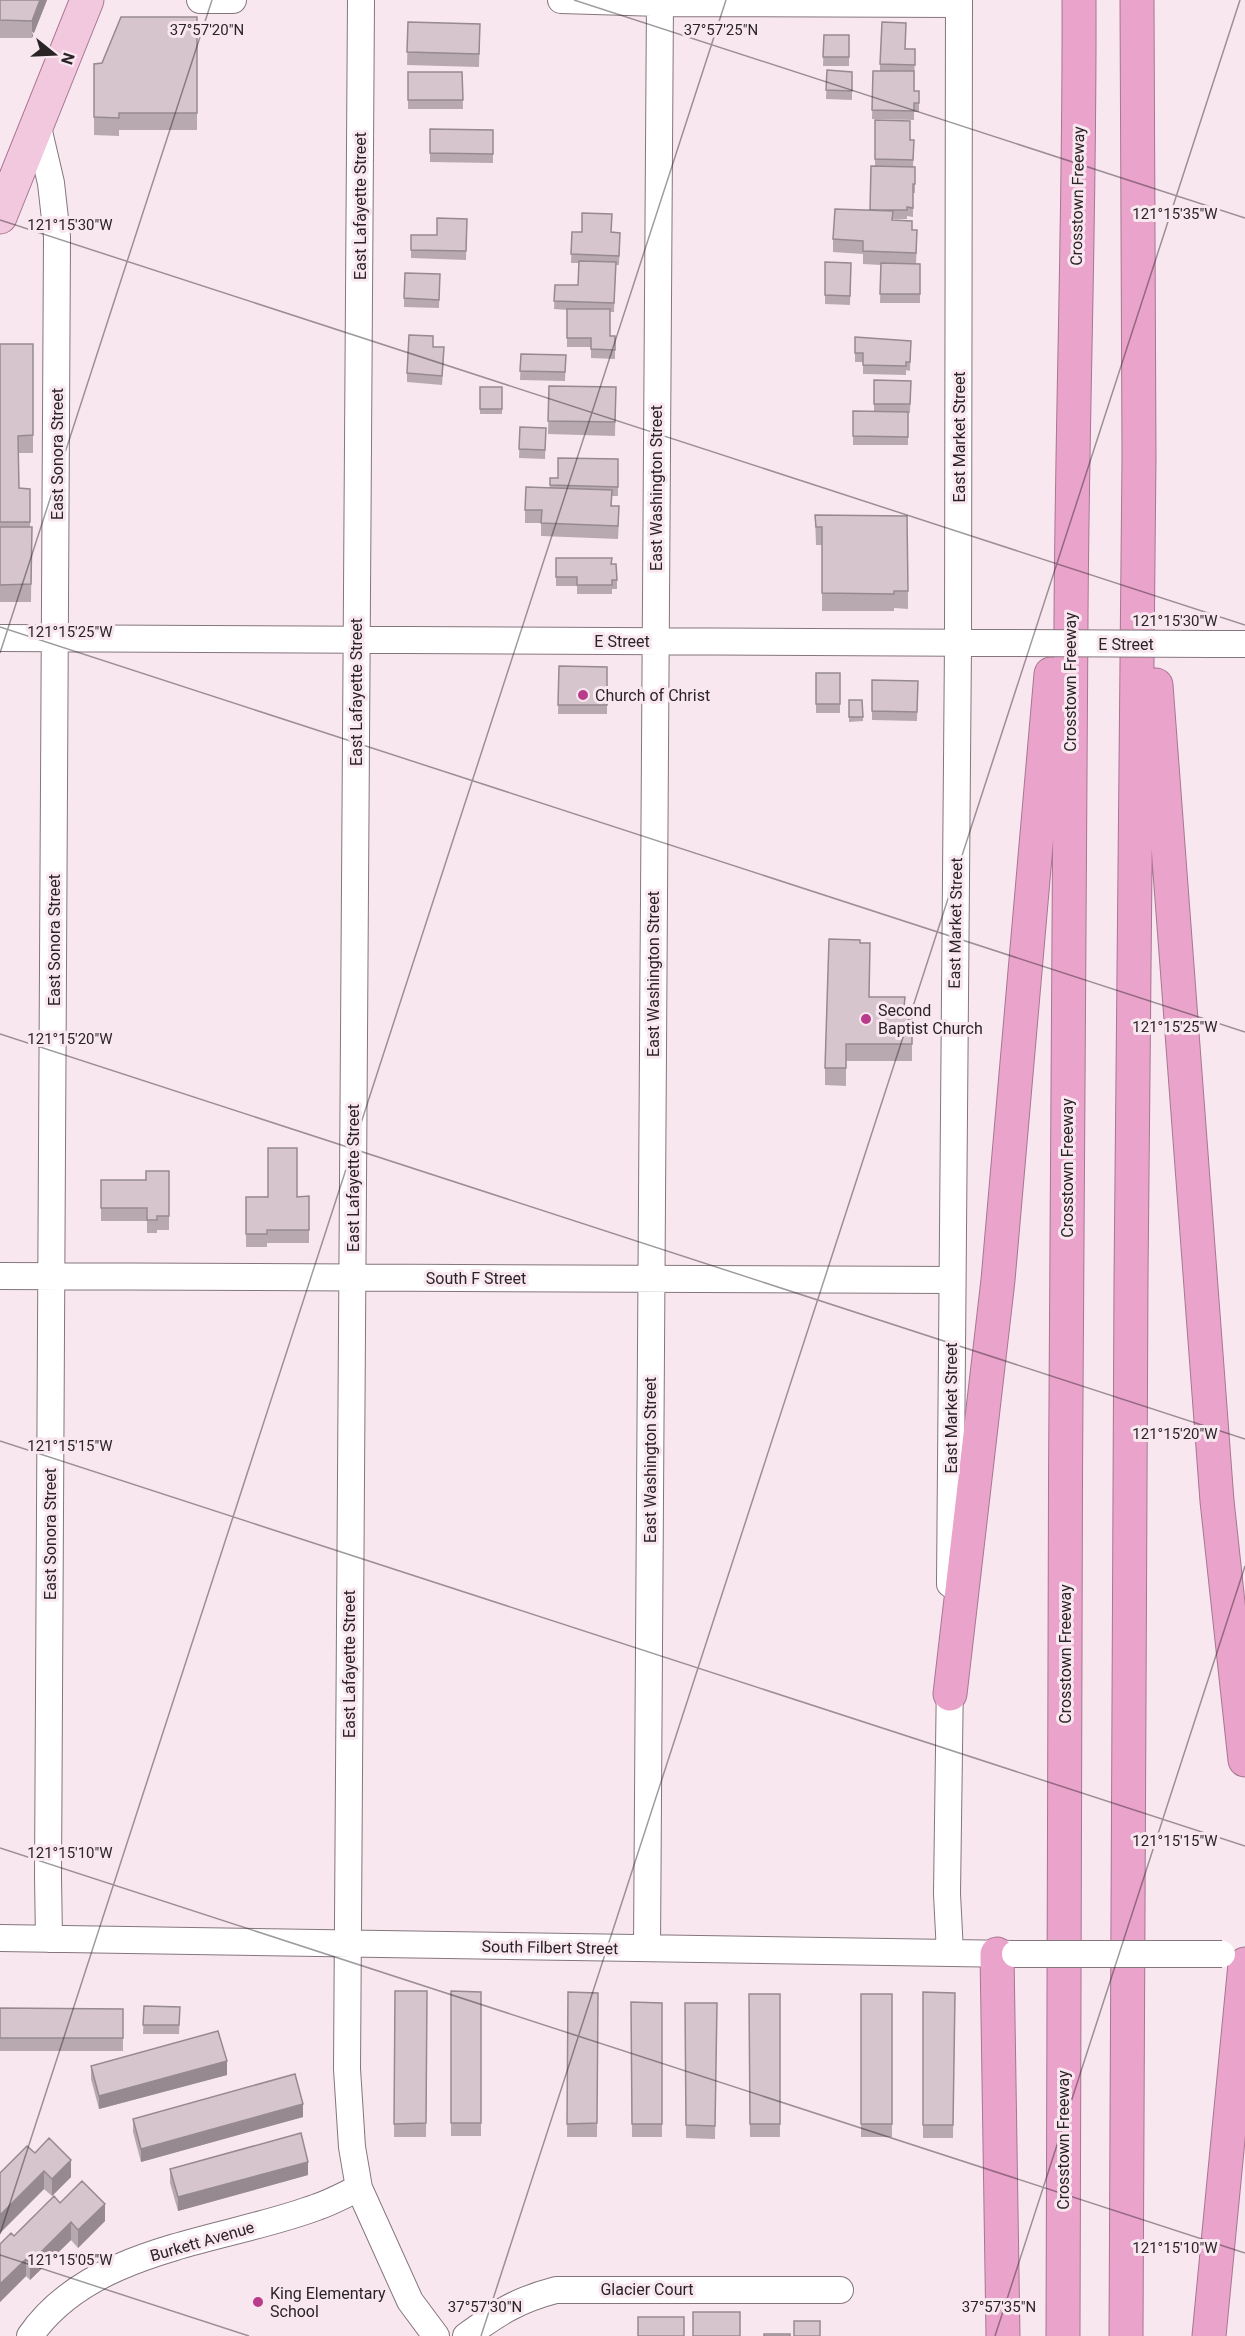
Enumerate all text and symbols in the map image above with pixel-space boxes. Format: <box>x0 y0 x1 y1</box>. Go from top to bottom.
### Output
text: 37°57'20"N <box>170 21 244 39</box>
text: 37°57'25"N <box>684 21 758 39</box>
north arrow <box>24 24 84 84</box>
text: N <box>57 50 79 67</box>
street label: Crosstown Freeway <box>1067 126 1088 266</box>
street label: East Lafayette Street <box>351 132 370 280</box>
text: 121°15'35"W <box>1132 205 1218 223</box>
text: 121°15'30"W <box>27 216 113 234</box>
street label: East Market Street <box>950 371 969 503</box>
street label: East Sonora Street <box>48 388 67 520</box>
street label: East Washington Street <box>647 405 666 571</box>
street label: Crosstown Freeway <box>1061 612 1080 752</box>
text: 121°15'30"W <box>1132 612 1218 630</box>
street label: East Lafayette Street <box>347 618 366 766</box>
text: 121°15'25"W <box>27 623 113 641</box>
street label: E Street <box>594 632 650 651</box>
street label: E Street <box>1098 635 1154 654</box>
place label: Church of Christ <box>595 686 710 705</box>
marker: Church of Christ <box>576 688 590 702</box>
street label: East Market Street <box>945 857 966 989</box>
street label: East Sonora Street <box>45 874 64 1006</box>
street label: East Washington Street <box>644 891 663 1057</box>
place label: Second Baptist Church <box>878 1001 983 1038</box>
marker: Second Baptist Church <box>859 1012 873 1026</box>
text: 121°15'25"W <box>1132 1018 1218 1036</box>
text: 121°15'20"W <box>27 1030 113 1048</box>
street label: Crosstown Freeway <box>1058 1098 1077 1238</box>
street label: East Lafayette Street <box>344 1104 363 1252</box>
street label: South F Street <box>426 1269 526 1288</box>
street label: East Market Street <box>942 1342 961 1474</box>
street label: East Washington Street <box>641 1377 660 1543</box>
text: 121°15'20"W <box>1132 1425 1218 1443</box>
text: 121°15'15"W <box>27 1437 113 1455</box>
street label: East Sonora Street <box>41 1468 60 1600</box>
street label: Crosstown Freeway <box>1056 1584 1075 1724</box>
street label: East Lafayette Street <box>340 1590 359 1738</box>
text: 121°15'15"W <box>1132 1832 1218 1850</box>
text: 121°15'10"W <box>27 1844 113 1862</box>
street label: South Filbert Street <box>481 1937 619 1958</box>
street label: Crosstown Freeway <box>1054 2070 1073 2210</box>
street label: Burkett Avenue <box>148 2218 256 2265</box>
text: 121°15'10"W <box>1132 2239 1218 2257</box>
text: 121°15'05"W <box>27 2251 113 2269</box>
street label: Glacier Court <box>600 2280 694 2299</box>
place label: King Elementary School <box>270 2284 386 2321</box>
marker: King Elementary School <box>251 2295 265 2309</box>
text: 37°57'30"N <box>448 2298 522 2316</box>
text: 37°57'35"N <box>962 2298 1036 2316</box>

